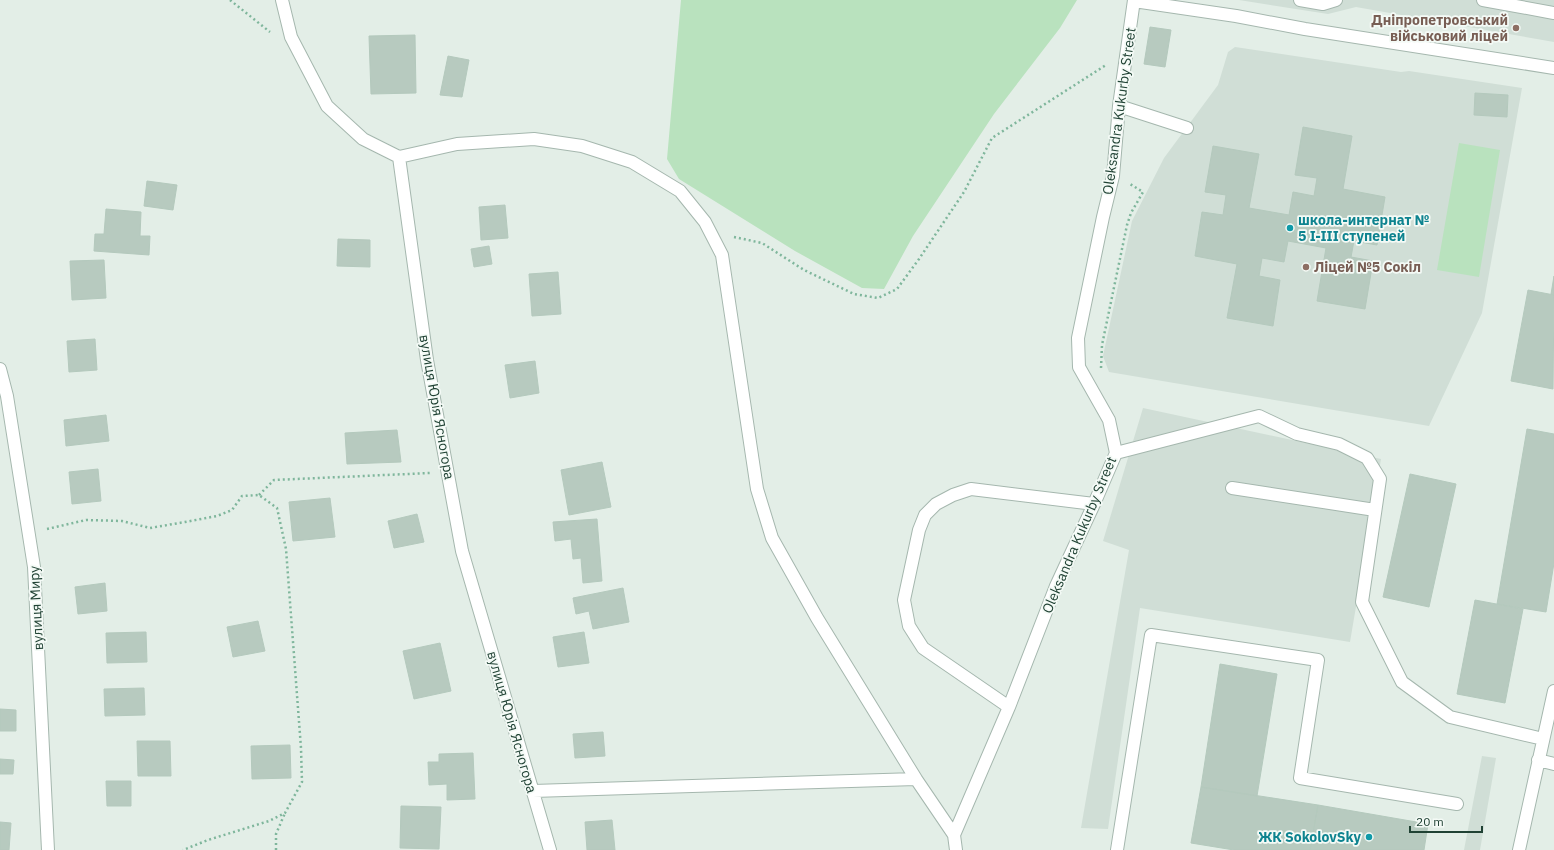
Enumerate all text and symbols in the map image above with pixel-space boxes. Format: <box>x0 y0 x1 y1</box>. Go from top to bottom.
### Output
place label: Дніпропетровський військовий ліцей <box>1371 11 1508 45</box>
marker: Дніпропетровський військовий ліцей <box>1511 23 1521 33</box>
street label: Oleksandra Kukurby Street <box>1098 26 1140 196</box>
place label: школа-интернат № 5 I-III ступеней <box>1298 211 1430 245</box>
marker: школа-интернат № 5 I-III ступеней <box>1285 223 1295 233</box>
place label: Ліцей №5 Сокіл <box>1314 258 1421 276</box>
marker: Ліцей №5 Сокіл <box>1301 262 1311 272</box>
street label: вулиця Юрія Ясногора <box>415 333 459 481</box>
street label: Oleksandra Kukurby Street <box>1038 454 1120 616</box>
street label: вулиця Миру <box>25 565 47 651</box>
street label: вулиця Юрія Ясногора <box>483 649 541 796</box>
scale bar <box>1410 808 1482 834</box>
text: 20 m <box>1416 814 1444 829</box>
place label: ЖК SokolovSky <box>1258 828 1362 846</box>
marker: ЖК SokolovSky <box>1364 832 1374 842</box>

